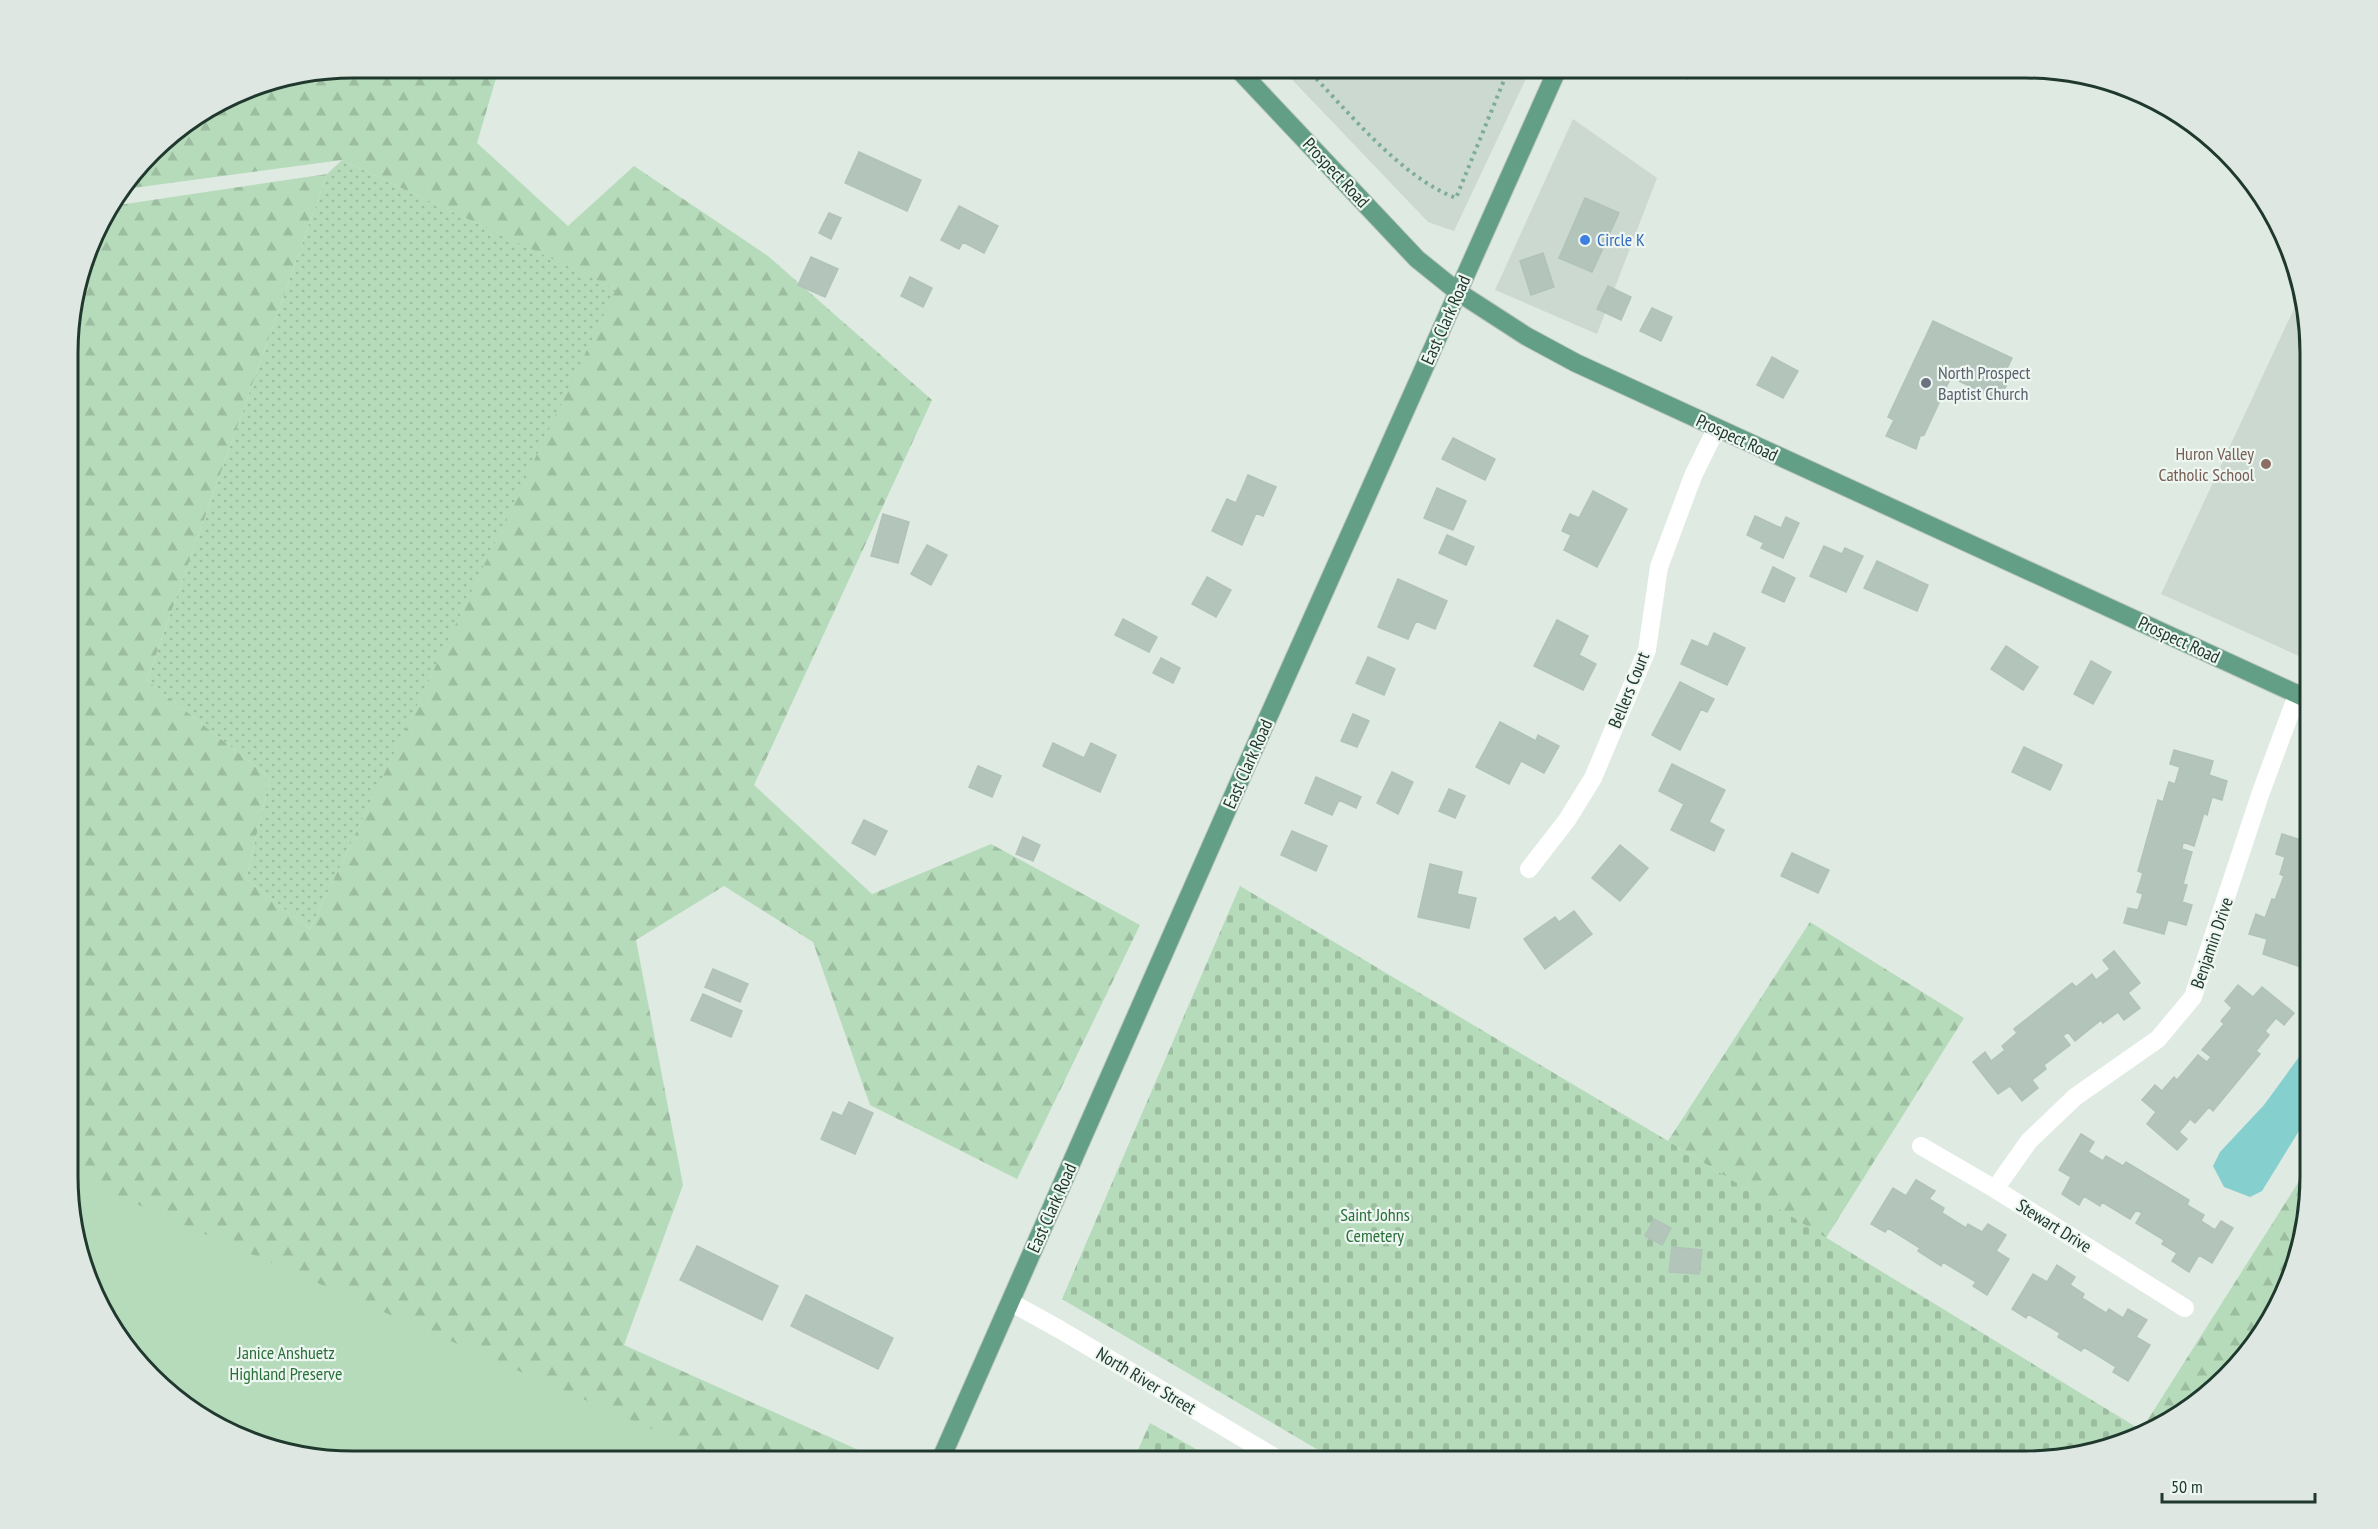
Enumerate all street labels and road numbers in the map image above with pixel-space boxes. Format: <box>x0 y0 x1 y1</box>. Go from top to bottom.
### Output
street label: Prospect Road <box>1298 133 1375 212</box>
street label: East Clark Road <box>1416 272 1475 368</box>
street label: Prospect Road <box>1693 409 1782 466</box>
street label: Prospect Road <box>2135 611 2224 668</box>
street label: Bellers Court <box>1603 648 1654 731</box>
street label: East Clark Road <box>1218 716 1277 812</box>
street label: Benjamin Drive <box>2185 894 2238 991</box>
street label: East Clark Road <box>1022 1160 1081 1256</box>
street label: Stewart Drive <box>2012 1193 2096 1258</box>
street label: North River Street <box>1092 1342 1200 1419</box>

